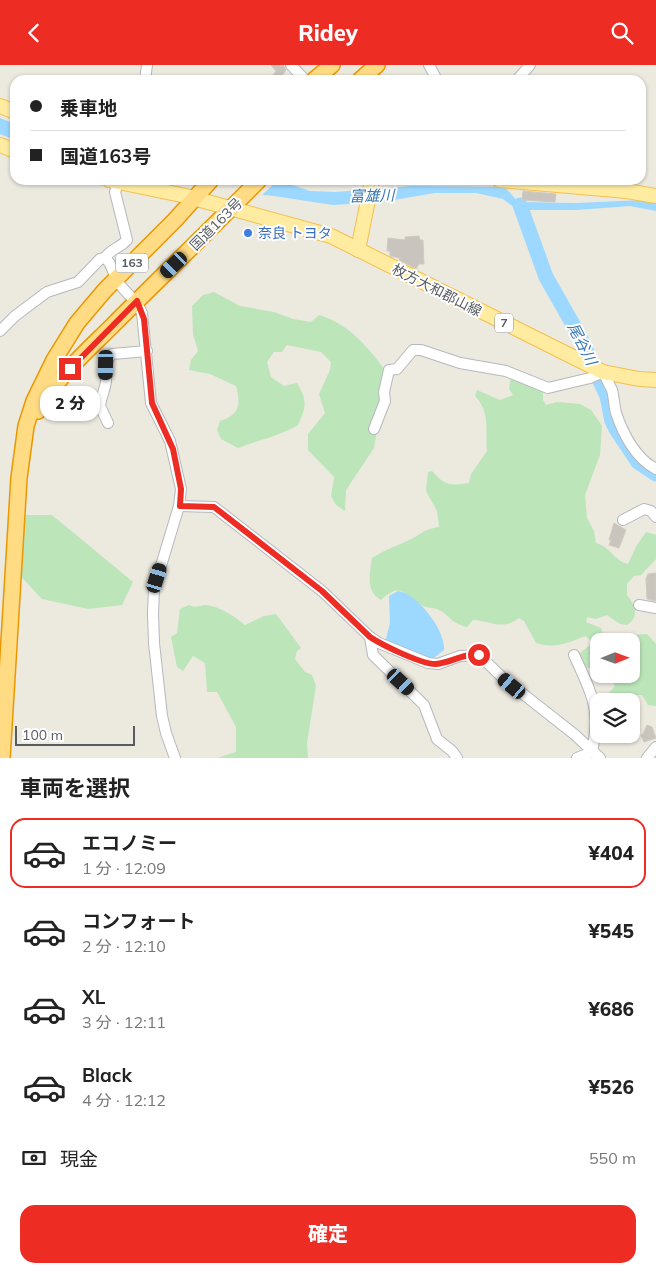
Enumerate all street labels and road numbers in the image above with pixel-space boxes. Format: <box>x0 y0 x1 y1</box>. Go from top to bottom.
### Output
street label: 国道163号 <box>186 194 246 254</box>
road number: 163 <box>116 253 148 273</box>
street label: 枚方大和郡山線 <box>389 260 485 320</box>
road number: 7 <box>495 313 513 333</box>

